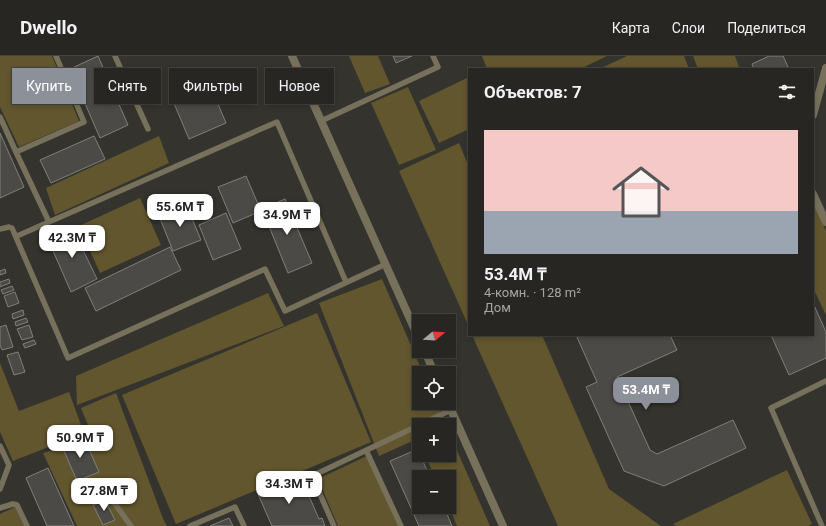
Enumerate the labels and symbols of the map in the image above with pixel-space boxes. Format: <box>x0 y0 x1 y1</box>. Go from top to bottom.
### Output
pin: 55.6M ₸ <box>143 194 217 228</box>
pin: 34.9M ₸ <box>250 202 324 236</box>
pin: 42.3M ₸ <box>35 225 109 259</box>
north arrow <box>412 314 456 358</box>
pin: 53.4M ₸ <box>609 377 683 411</box>
pin: 50.9M ₸ <box>43 425 117 459</box>
pin: 34.3M ₸ <box>252 471 326 505</box>
pin: 27.8M ₸ <box>67 478 141 512</box>

